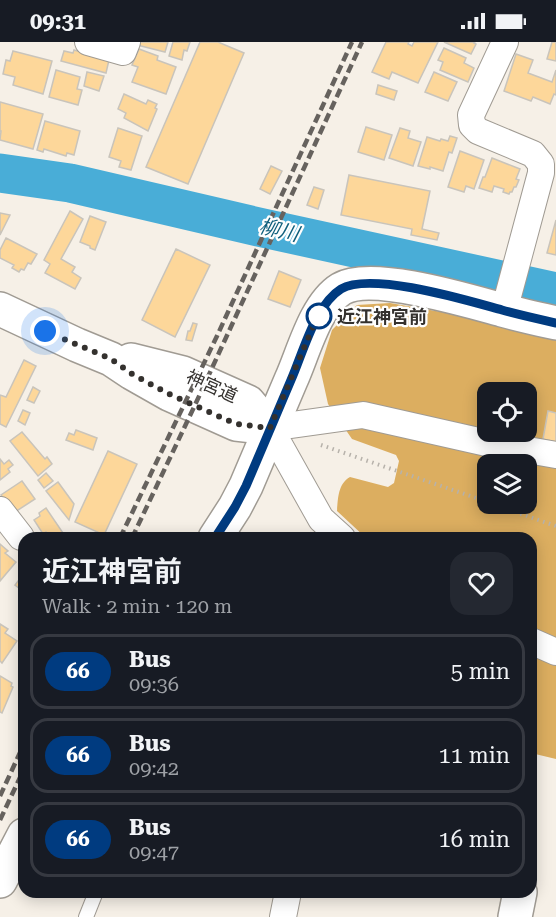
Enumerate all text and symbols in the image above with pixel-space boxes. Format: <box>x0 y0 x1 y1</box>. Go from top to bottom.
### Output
text: 09:31 <box>30 9 86 34</box>
water label: 柳川 <box>257 214 303 247</box>
marker: 近江神宮前 <box>306 303 332 329</box>
place label: 近江神宮前 <box>337 306 427 327</box>
your location <box>30 316 60 346</box>
street label: 神宮道 <box>183 365 241 407</box>
map controls <box>477 382 537 514</box>
button: locate <box>477 382 537 442</box>
button: layers <box>477 454 537 514</box>
button: heart <box>450 552 513 615</box>
text: 近江神宮前 <box>42 555 182 588</box>
text: Walk · 2 min · 120 m <box>42 594 232 618</box>
text: Bus <box>129 647 171 672</box>
text: 66 <box>66 659 90 683</box>
text: 5 min <box>451 659 510 684</box>
text: 09:36 <box>129 672 179 696</box>
text: Bus <box>129 731 171 756</box>
text: 66 <box>66 743 90 767</box>
text: 11 min <box>439 743 510 768</box>
text: 09:42 <box>129 756 179 780</box>
text: Bus <box>129 815 171 840</box>
text: 66 <box>66 827 90 851</box>
text: 16 min <box>439 827 510 852</box>
text: 09:47 <box>129 840 179 864</box>

